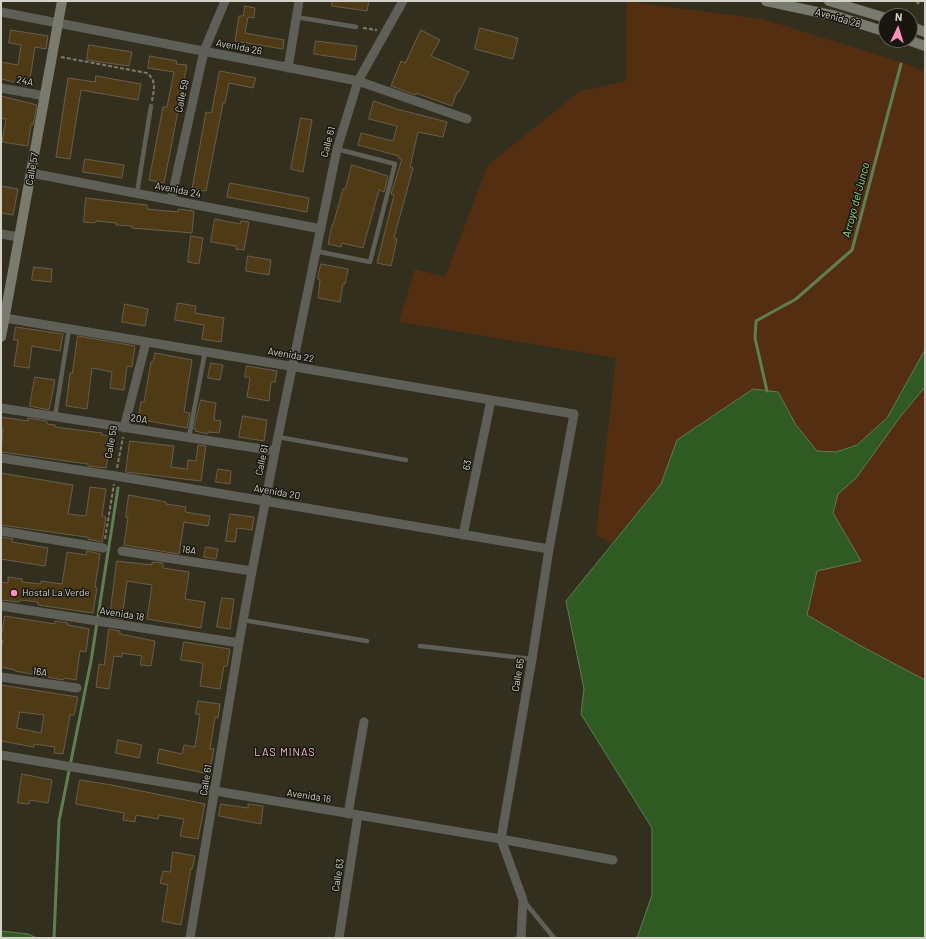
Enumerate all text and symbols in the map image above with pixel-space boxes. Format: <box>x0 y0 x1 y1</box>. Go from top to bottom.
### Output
street label: Avenida 28 <box>814 6 862 30</box>
north arrow <box>878 8 918 48</box>
text: N <box>895 10 903 23</box>
street label: Avenida 26 <box>215 37 263 57</box>
street label: 24A <box>16 74 34 88</box>
street label: Calle 59 <box>173 78 191 114</box>
street label: Calle 61 <box>318 125 338 159</box>
street label: Calle 57 <box>23 152 41 186</box>
water label: Arroyo del Junco <box>840 161 872 239</box>
street label: Avenida 24 <box>154 180 202 200</box>
street label: Avenida 22 <box>267 345 315 365</box>
street label: 20A <box>130 412 148 426</box>
street label: Calle 59 <box>102 425 120 459</box>
street label: Calle 61 <box>253 443 271 477</box>
street label: 63 <box>460 459 474 471</box>
street label: Avenida 20 <box>253 482 301 502</box>
street label: 18A <box>181 543 197 557</box>
place label: Hostal La Verde <box>22 587 90 599</box>
marker: Hostal La Verde <box>9 588 19 598</box>
street label: Avenida 18 <box>99 605 145 623</box>
street label: Calle 65 <box>509 658 527 692</box>
street label: 16A <box>32 665 48 679</box>
district label: LAS MINAS <box>254 745 316 759</box>
street label: Calle 61 <box>198 764 214 796</box>
street label: Avenida 16 <box>286 787 332 805</box>
street label: Calle 63 <box>329 858 347 892</box>

